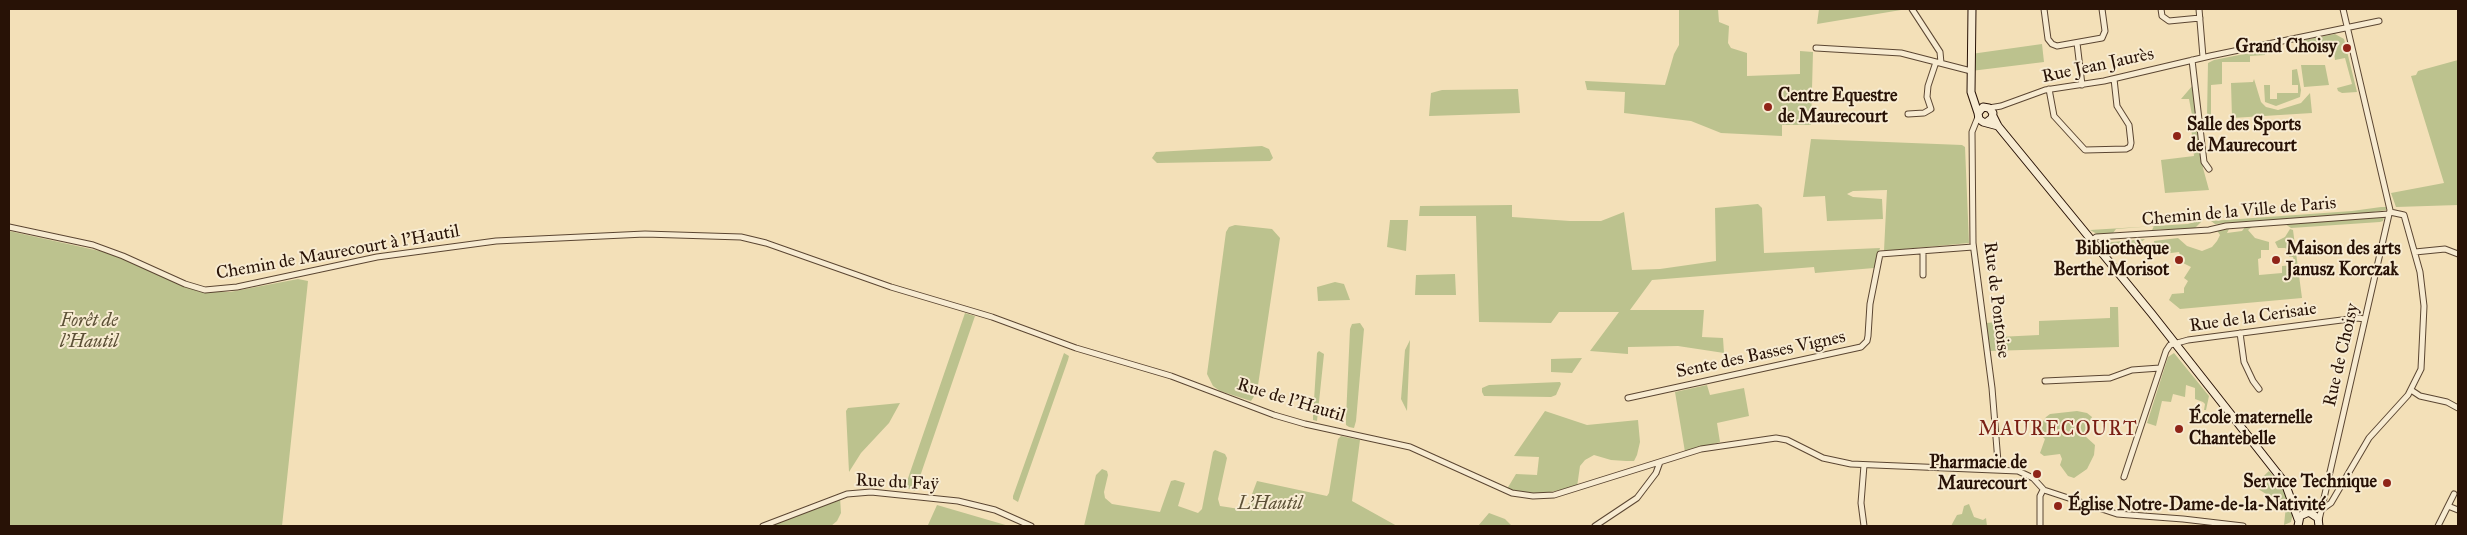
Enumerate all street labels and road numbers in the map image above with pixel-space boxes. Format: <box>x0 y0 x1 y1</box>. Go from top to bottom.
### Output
street label: Rue Jean Jaurès <box>2040 44 2156 88</box>
street label: Chemin de la Ville de Paris <box>2141 193 2337 231</box>
street label: Chemin de Maurecourt à l'Hautil <box>215 221 461 285</box>
street label: Rue de Pontoise <box>1978 241 2014 359</box>
street label: Rue de la Cerisaie <box>2188 298 2318 338</box>
street label: Rue de Choisy <box>2320 301 2364 409</box>
street label: Sente des Basses Vignes <box>1674 327 1848 383</box>
street label: Rue de l'Hautil <box>1234 374 1348 428</box>
street label: Rue du Faÿ <box>855 470 939 496</box>

